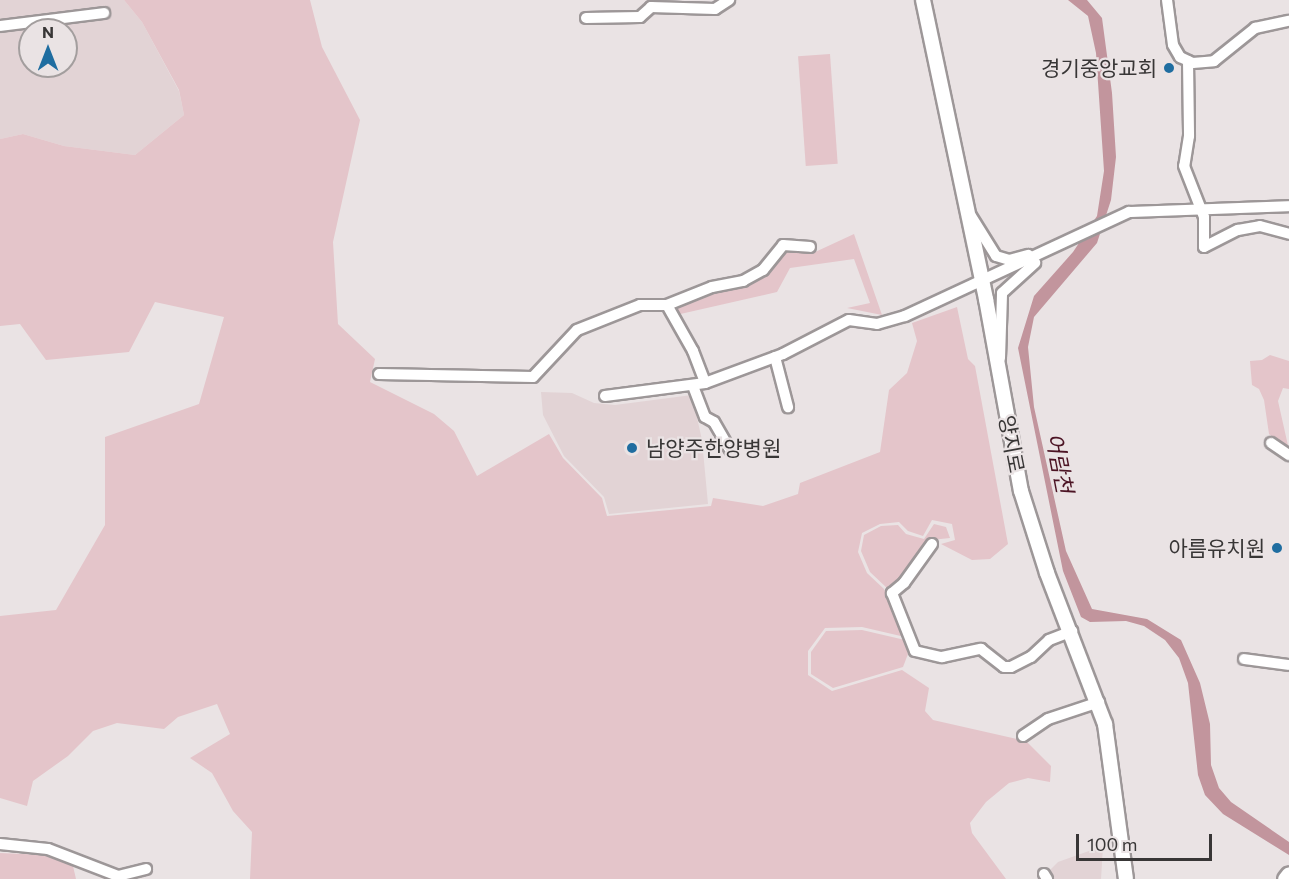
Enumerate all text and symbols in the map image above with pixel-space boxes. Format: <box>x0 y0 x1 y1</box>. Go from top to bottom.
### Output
north arrow <box>18 18 78 78</box>
text: N <box>42 22 54 41</box>
place label: 경기중앙교회 <box>1041 55 1157 81</box>
marker: 경기중앙교회 <box>1162 61 1176 75</box>
street label: 양지로 <box>994 413 1030 475</box>
water label: 어람천 <box>1041 431 1079 495</box>
place label: 남양주한양병원 <box>646 435 781 461</box>
marker: 남양주한양병원 <box>623 439 641 457</box>
place label: 아름유치원 <box>1168 535 1265 561</box>
marker: 아름유치원 <box>1270 541 1284 555</box>
scale bar <box>1079 822 1216 860</box>
text: 100 m <box>1087 833 1137 855</box>

